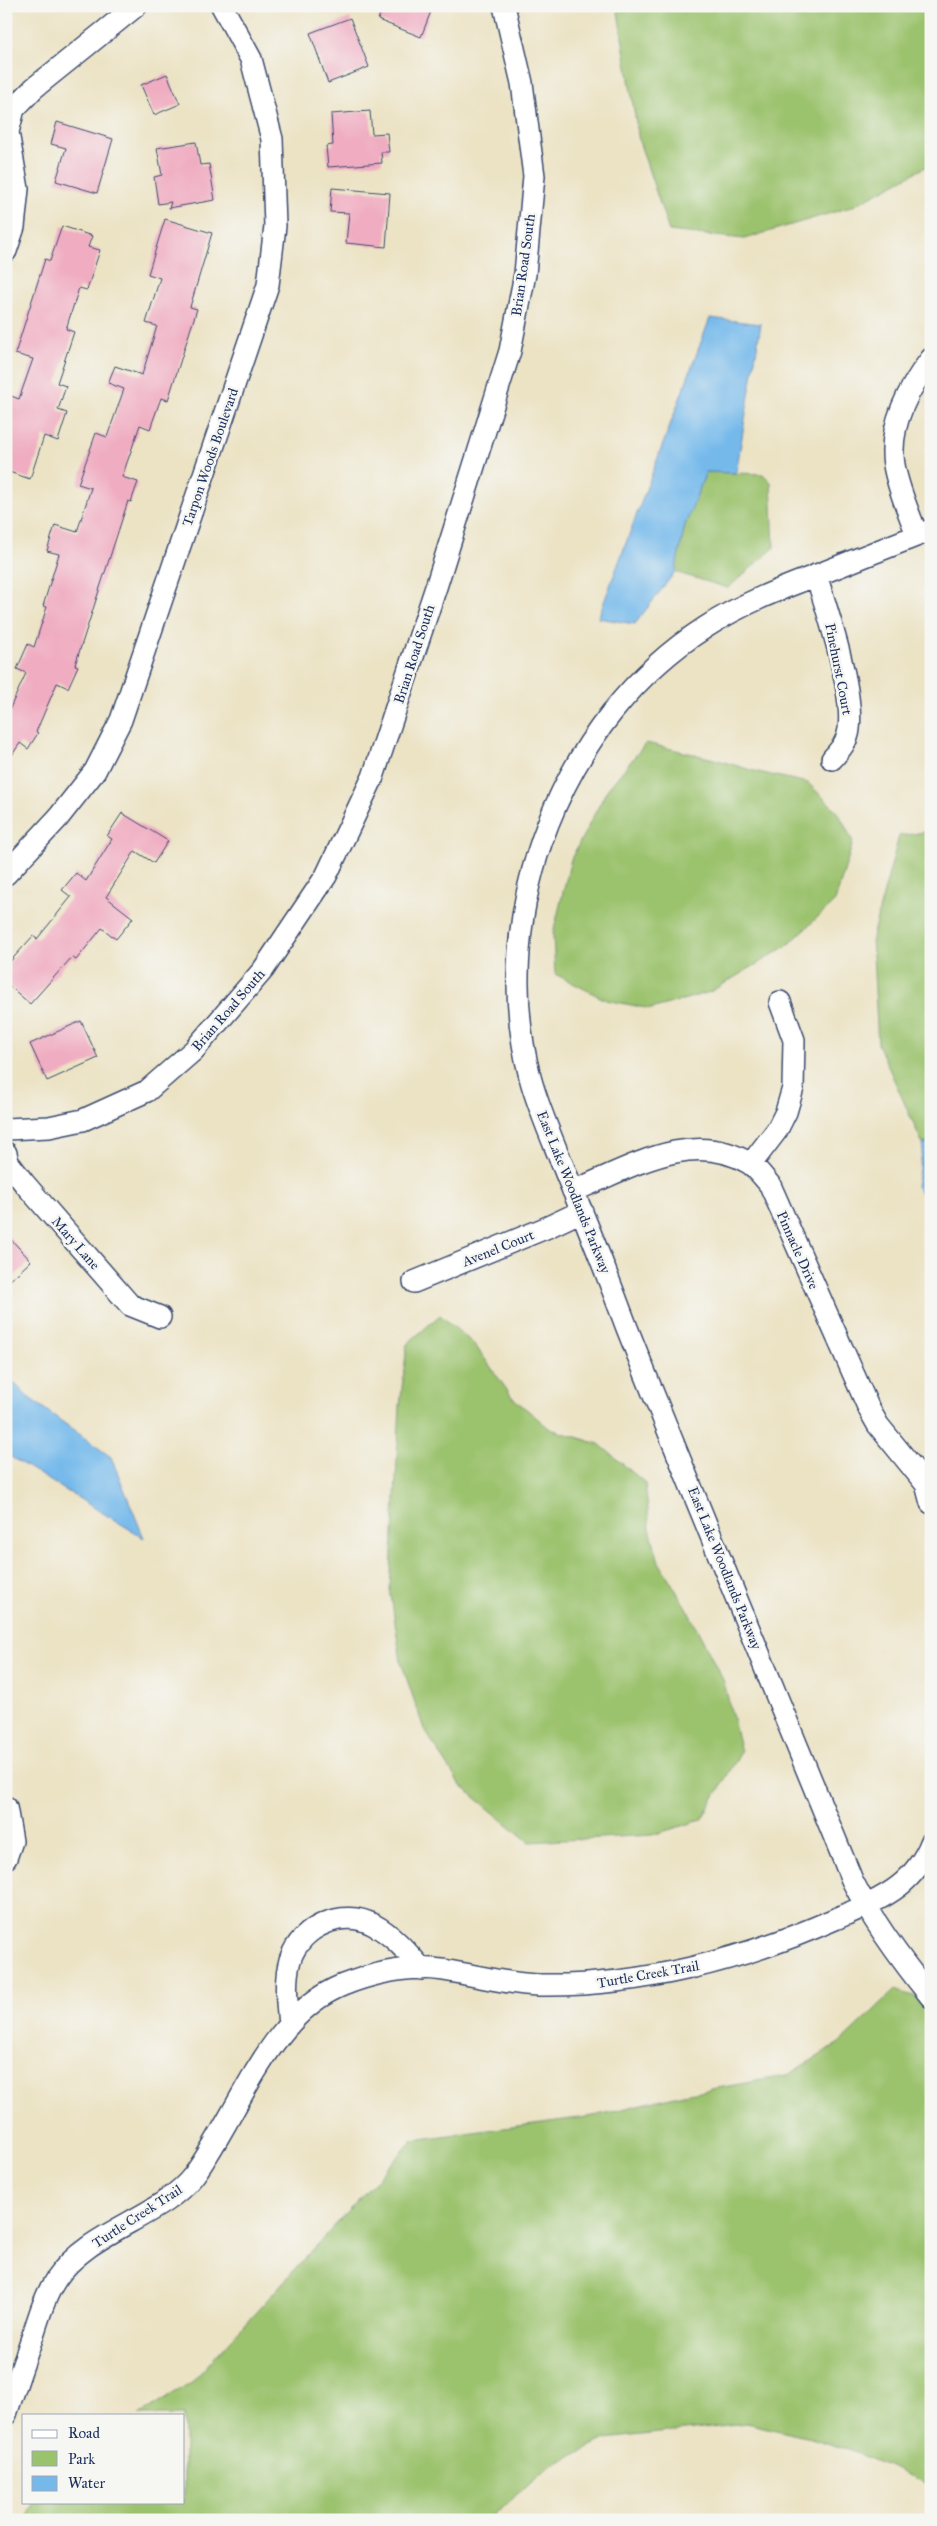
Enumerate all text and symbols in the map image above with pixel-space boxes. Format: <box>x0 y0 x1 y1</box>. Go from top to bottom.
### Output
street label: Brian Road South <box>508 213 539 317</box>
street label: Tarpon Woods Boulevard <box>179 386 242 529</box>
street label: Brian Road South <box>390 602 439 706</box>
street label: Pinehurst Court <box>821 622 856 716</box>
street label: Brian Road South <box>188 966 269 1055</box>
street label: East Lake Woodlands Parkway <box>533 1108 614 1276</box>
street label: Pinnacle Drive <box>773 1208 822 1292</box>
street label: Mary Lane <box>48 1213 103 1273</box>
street label: Avenel Court <box>459 1226 537 1271</box>
street label: East Lake Woodlands Parkway <box>684 1484 765 1652</box>
street label: Turtle Creek Trail <box>596 1957 701 1992</box>
street label: Turtle Creek Trail <box>89 2181 185 2252</box>
legend <box>22 2414 185 2504</box>
text: Road <box>68 2424 100 2442</box>
text: Park <box>68 2450 95 2468</box>
text: Water <box>68 2474 105 2492</box>

